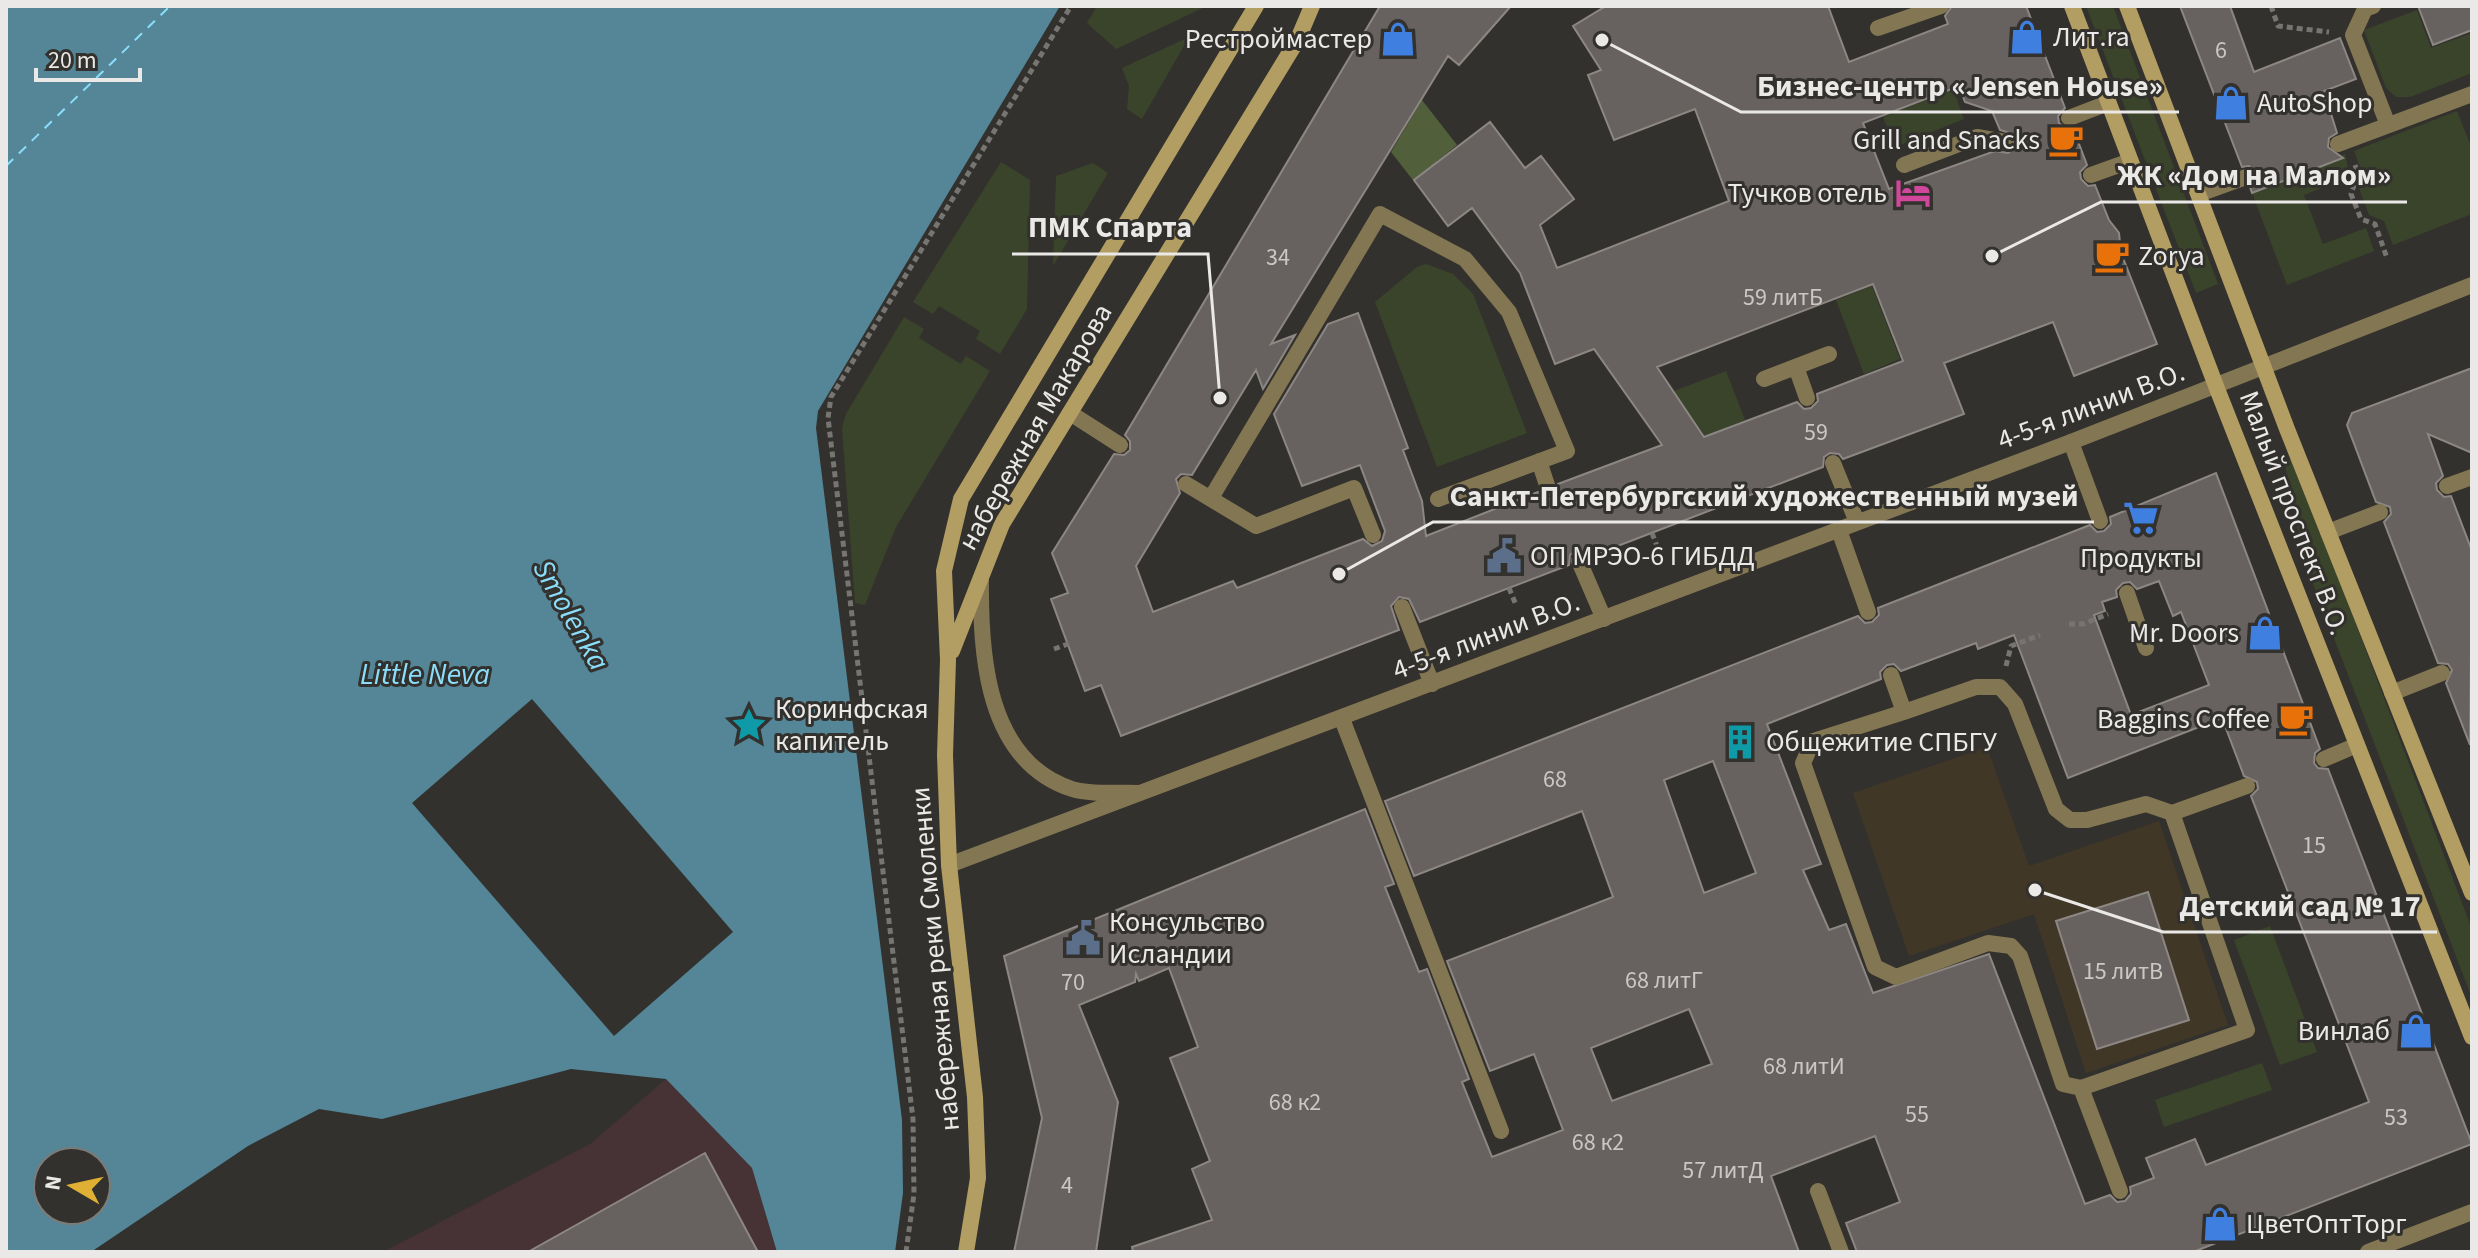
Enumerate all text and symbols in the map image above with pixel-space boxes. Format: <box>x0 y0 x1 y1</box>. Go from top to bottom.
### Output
place label: Лит.ra <box>2053 17 2130 57</box>
shop icon: Лит.ra <box>2008 18 2046 56</box>
place label: Рестроймастер <box>1185 19 1372 59</box>
shop icon: Рестроймастер <box>1379 20 1417 58</box>
scale bar <box>36 32 140 82</box>
house number: 6 <box>2215 33 2227 68</box>
text: 20 m <box>48 43 97 78</box>
callout: Бизнес-центр «Jensen House» <box>1741 58 2179 112</box>
text: Бизнес-центр «Jensen House» <box>1757 65 2163 108</box>
place label: AutoShop <box>2257 83 2372 123</box>
shop icon: AutoShop <box>2212 84 2250 122</box>
place label: Grill and Snacks <box>1853 120 2040 160</box>
cafe icon: Grill and Snacks <box>2047 121 2085 159</box>
callout: ЖК «Дом на Малом» <box>2101 148 2407 202</box>
text: ЖК «Дом на Малом» <box>2117 154 2391 197</box>
place label: Тучков отель <box>1727 173 1887 213</box>
hotel icon: Тучков отель <box>1894 174 1932 212</box>
callout: ПМК Спарта <box>1012 200 1208 254</box>
text: ПМК Спарта <box>1028 206 1192 249</box>
place label: Zorya <box>2138 236 2205 276</box>
cafe icon: Zorya <box>2093 237 2131 275</box>
house number: 34 <box>1266 240 1290 275</box>
house number: 59 литБ <box>1743 280 1823 315</box>
street label: набережная Макарова <box>948 296 1122 558</box>
street label: 4-5-я линии В.О. <box>1992 352 2190 460</box>
street label: Малый проспект В.О. <box>2229 385 2359 641</box>
house number: 59 <box>1804 415 1828 450</box>
callout: Санкт-Петербургский художественный музей <box>1433 468 2094 522</box>
text: Санкт-Петербургский художественный музей <box>1449 475 2079 518</box>
supermarket icon: Продукты <box>2122 499 2160 537</box>
place label: ОП МРЭО-6 ГИБДД <box>1530 536 1755 576</box>
public building icon: ОП МРЭО-6 ГИБДД <box>1485 537 1523 575</box>
place label: Продукты <box>2080 538 2202 578</box>
water label: Smolenka <box>522 551 620 679</box>
street label: 4-5-я линии В.О. <box>1387 582 1585 690</box>
place label: Mr. Doors <box>2129 613 2239 653</box>
shop icon: Mr. Doors <box>2246 614 2284 652</box>
water label: Little Neva <box>360 653 490 696</box>
place label: Коринфская капитель <box>775 689 929 761</box>
place label: Baggins Coffee <box>2097 699 2270 739</box>
cafe icon: Baggins Coffee <box>2277 700 2315 738</box>
place icon: Коринфская капитель <box>730 706 768 744</box>
place label: Общежитие СПБГУ <box>1766 722 1997 762</box>
building icon: Общежитие СПБГУ <box>1721 723 1759 761</box>
house number: 68 <box>1543 762 1567 797</box>
street label: набережная реки Смоленки <box>900 785 970 1133</box>
house number: 15 <box>2302 828 2326 863</box>
callout: Детский сад № 17 <box>2163 878 2437 932</box>
text: Детский сад № 17 <box>2179 885 2421 928</box>
place label: Консульство Исландии <box>1109 902 1265 974</box>
public building icon: Консульство Исландии <box>1064 919 1102 957</box>
house number: 15 литВ <box>2083 954 2163 989</box>
house number: 68 литГ <box>1625 963 1703 998</box>
house number: 70 <box>1061 965 1085 1000</box>
place label: Винлаб <box>2298 1011 2390 1051</box>
shop icon: Винлаб <box>2397 1012 2435 1050</box>
house number: 68 литИ <box>1763 1049 1845 1084</box>
house number: 68 к2 <box>1269 1085 1321 1120</box>
house number: 55 <box>1905 1097 1929 1132</box>
house number: 53 <box>2384 1100 2408 1135</box>
house number: 68 к2 <box>1572 1125 1624 1160</box>
north arrow <box>32 1146 112 1226</box>
house number: 57 литД <box>1682 1153 1764 1188</box>
house number: 4 <box>1061 1168 1073 1203</box>
text: N <box>36 1173 70 1193</box>
place label: ЦветОптТорг <box>2246 1204 2407 1244</box>
shop icon: ЦветОптТорг <box>2201 1205 2239 1243</box>

